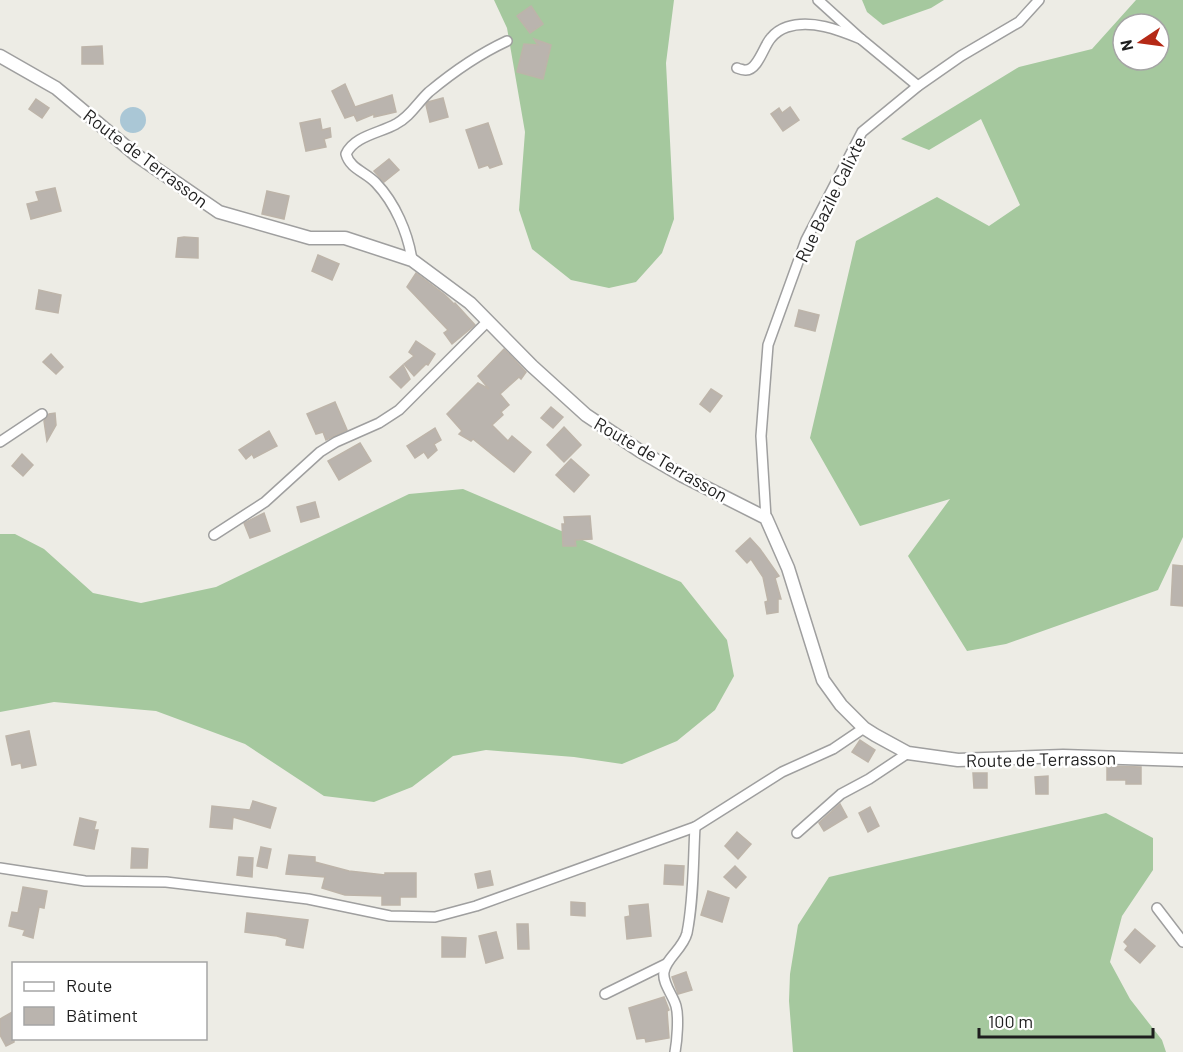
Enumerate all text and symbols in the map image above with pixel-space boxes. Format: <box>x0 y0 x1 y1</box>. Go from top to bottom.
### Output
north arrow <box>1111 12 1171 72</box>
text: N <box>1115 38 1136 53</box>
street label: Route de Terrasson <box>79 104 213 212</box>
street label: Rue Bazile Calixte <box>790 132 870 266</box>
street label: Route de Terrasson <box>590 412 732 506</box>
street label: Route de Terrasson <box>966 747 1116 771</box>
legend <box>12 962 207 1040</box>
text: Route <box>66 974 112 996</box>
scale bar <box>979 1001 1153 1039</box>
text: Bâtiment <box>66 1004 138 1026</box>
text: 100 m <box>988 1010 1033 1032</box>

